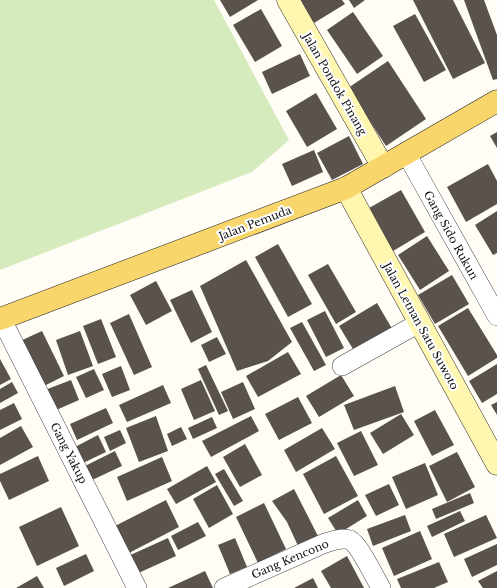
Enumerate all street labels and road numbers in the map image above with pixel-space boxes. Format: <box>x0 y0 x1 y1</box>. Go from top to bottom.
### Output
street label: Jalan Pondok Pinang <box>299 29 370 138</box>
street label: Gang Sido Rukun <box>421 188 481 282</box>
street label: Jalan Pemuda <box>215 202 294 244</box>
street label: Jalan Letnan Satu Suwoto <box>379 258 462 392</box>
street label: Gang Yakup <box>48 420 90 486</box>
street label: Gang Kencono <box>249 536 331 582</box>

